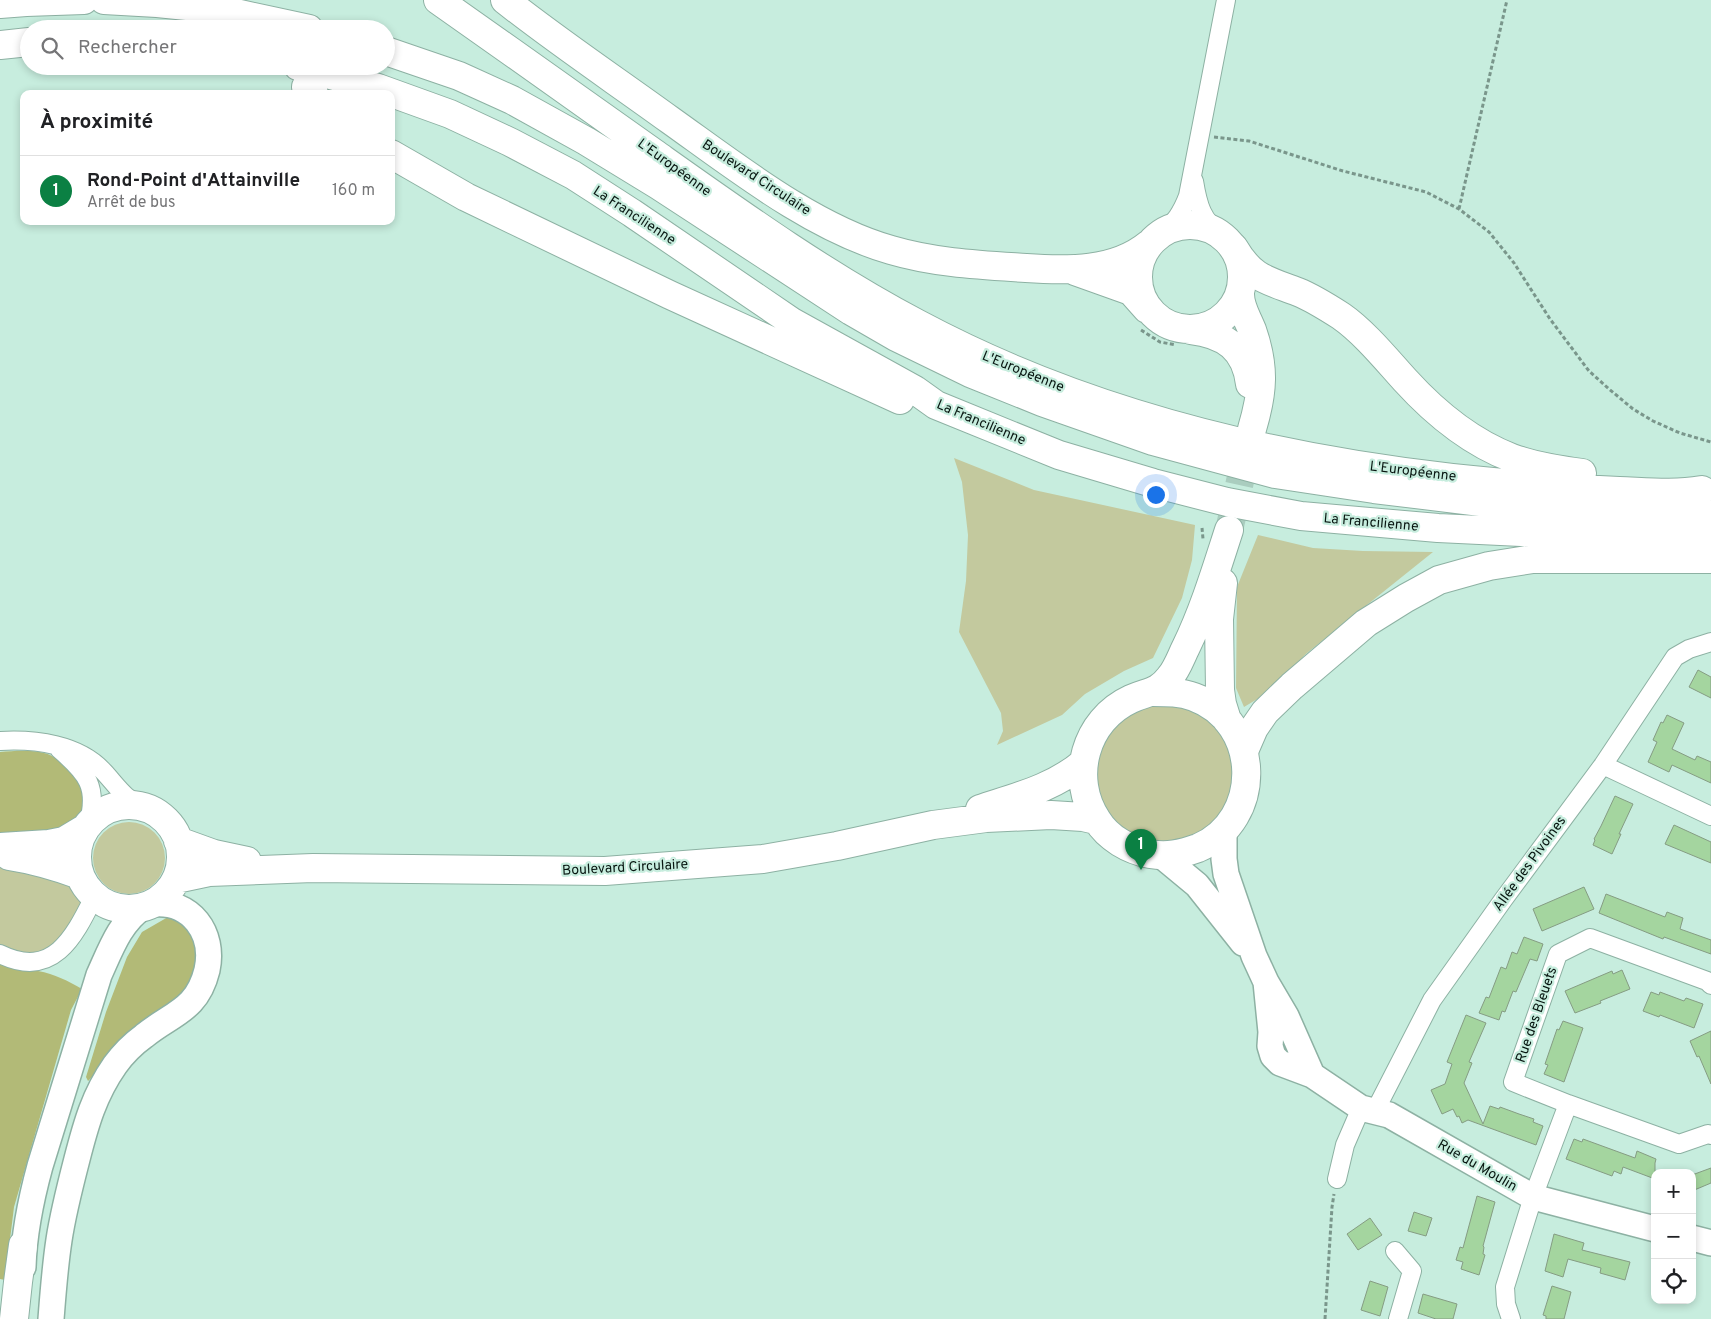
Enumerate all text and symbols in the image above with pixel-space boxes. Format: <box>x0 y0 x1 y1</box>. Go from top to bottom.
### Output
search box <box>20 20 395 75</box>
icon: search <box>38 34 66 62</box>
text: Rechercher <box>78 36 177 60</box>
text: À proximité <box>40 109 153 136</box>
street label: L'Européenne <box>634 136 714 200</box>
street label: Boulevard Circulaire <box>698 136 814 220</box>
text: Rond-Point d'Attainville <box>87 169 300 193</box>
text: 1 <box>53 181 59 201</box>
text: 160 m <box>332 181 375 201</box>
street label: La Francilienne <box>589 183 679 249</box>
text: Arrêt de bus <box>87 193 176 213</box>
street label: L'Européenne <box>979 348 1067 396</box>
street label: La Francilienne <box>934 397 1028 449</box>
street label: L'Européenne <box>1369 458 1457 486</box>
your location <box>1143 482 1169 508</box>
street label: La Francilienne <box>1323 510 1419 536</box>
street label: Allée des Pivoines <box>1490 813 1570 915</box>
pin: 1 <box>1125 829 1157 870</box>
street label: Boulevard Circulaire <box>562 856 688 880</box>
street label: Rue des Bleuets <box>1513 965 1561 1065</box>
street label: Rue du Moulin <box>1434 1136 1520 1196</box>
map controls <box>1651 1169 1696 1304</box>
button: + <box>1651 1169 1696 1214</box>
button: − <box>1651 1214 1696 1259</box>
button: locate <box>1651 1259 1696 1304</box>

